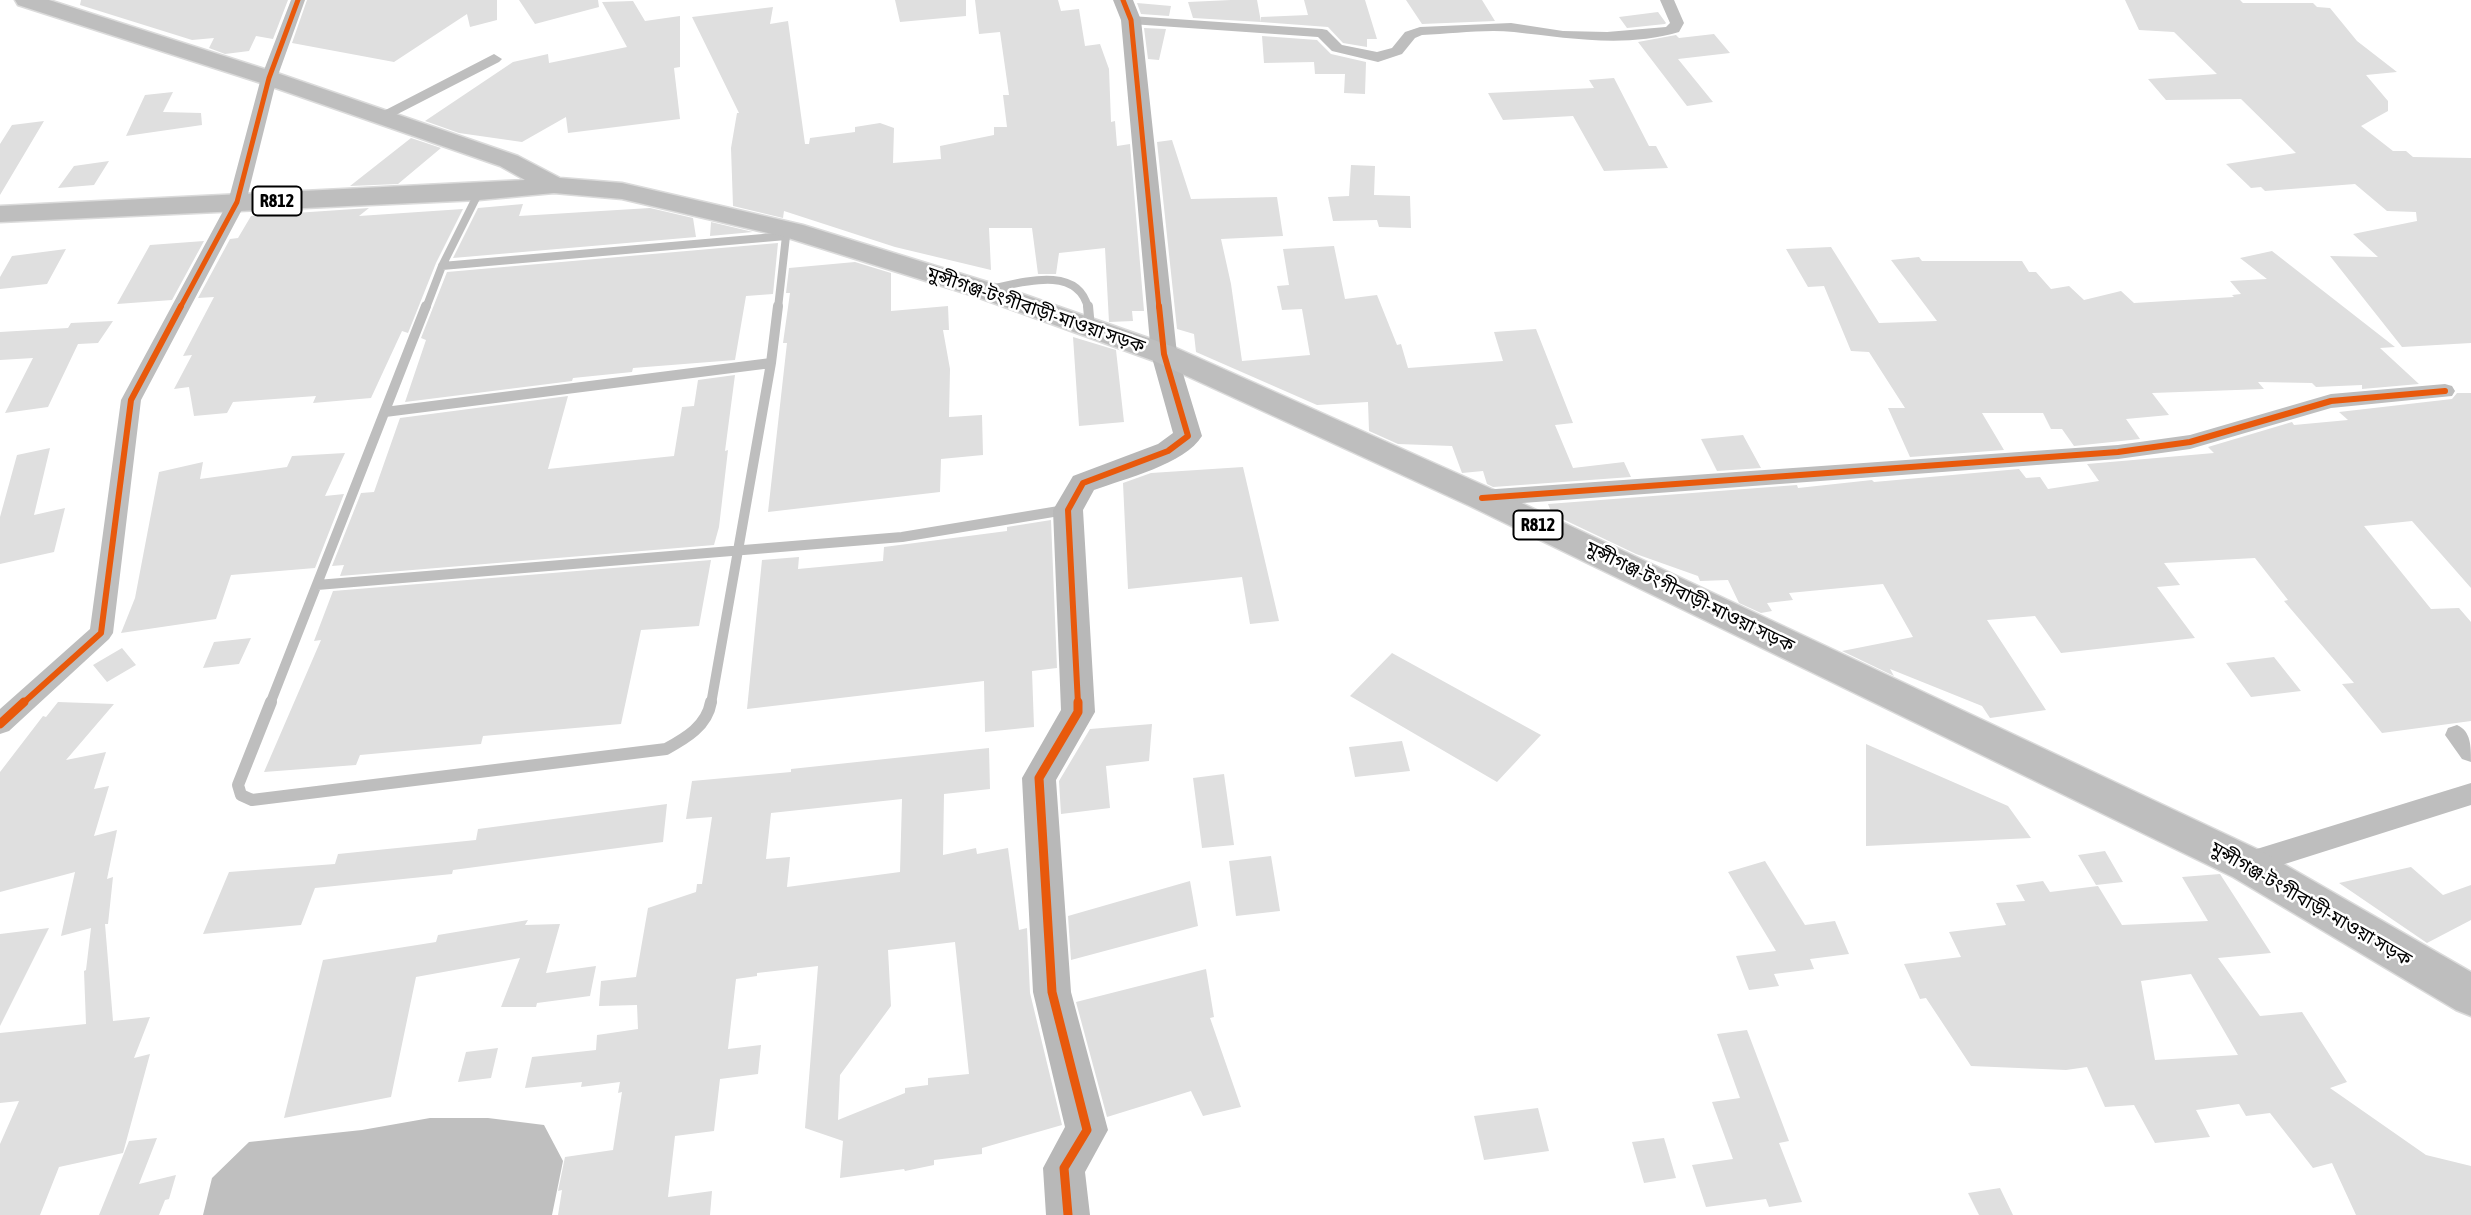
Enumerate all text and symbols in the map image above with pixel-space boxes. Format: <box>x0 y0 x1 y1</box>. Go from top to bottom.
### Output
road number: R812 <box>252 186 302 216</box>
street label: মুন্সীগঞ্জ-টংগীবাড়ী-মাওয়া সড়ক <box>924 262 1148 358</box>
road number: R812 <box>1514 510 1562 540</box>
street label: মুন্সীগঞ্জ-টংগীবাড়ী-মাওয়া সড়ক <box>1582 537 1798 657</box>
street label: মুন্সীগঞ্জ-টংগীবাড়ী-মাওয়া সড়ক <box>2206 837 2416 971</box>

